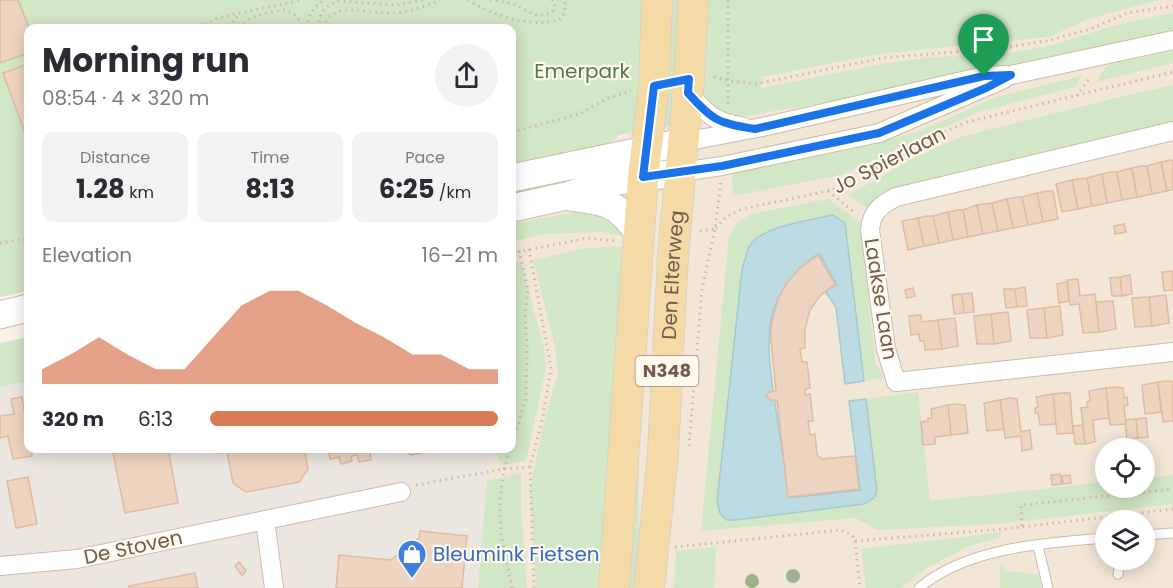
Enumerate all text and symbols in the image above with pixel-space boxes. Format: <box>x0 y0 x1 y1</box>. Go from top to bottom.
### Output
pin <box>958 14 1009 76</box>
icon: arrive <box>967 23 1000 56</box>
text: Morning run <box>42 37 250 84</box>
button: share <box>435 44 498 107</box>
park label: Emerpark <box>534 57 630 85</box>
text: 08:54 · 4 × 320 m <box>42 84 209 112</box>
street label: Jo Spierlaan <box>828 119 950 201</box>
text: Distance <box>80 146 150 169</box>
text: Time <box>251 146 290 169</box>
text: Pace <box>405 146 445 169</box>
text: 1.28 <box>76 171 125 207</box>
text: 8:13 <box>245 171 295 207</box>
text: 6:25 <box>379 171 435 207</box>
text: km <box>125 181 154 204</box>
text: /km <box>435 181 471 204</box>
street label: Den Elterweg <box>655 209 691 340</box>
street label: Laakse Laan <box>858 236 904 362</box>
text: Elevation <box>42 241 132 269</box>
text: 16–21 m <box>422 241 498 269</box>
road number: N348 <box>636 356 698 386</box>
text: 320 m <box>42 405 104 433</box>
text: 6:13 <box>138 405 173 433</box>
map controls <box>1095 438 1155 570</box>
button: locate <box>1095 438 1155 498</box>
button: layers <box>1095 510 1155 570</box>
street label: De Stoven <box>81 523 185 571</box>
shop icon: Bleumink Fietsen <box>396 538 428 580</box>
place label: Bleumink Fietsen <box>433 540 600 568</box>

